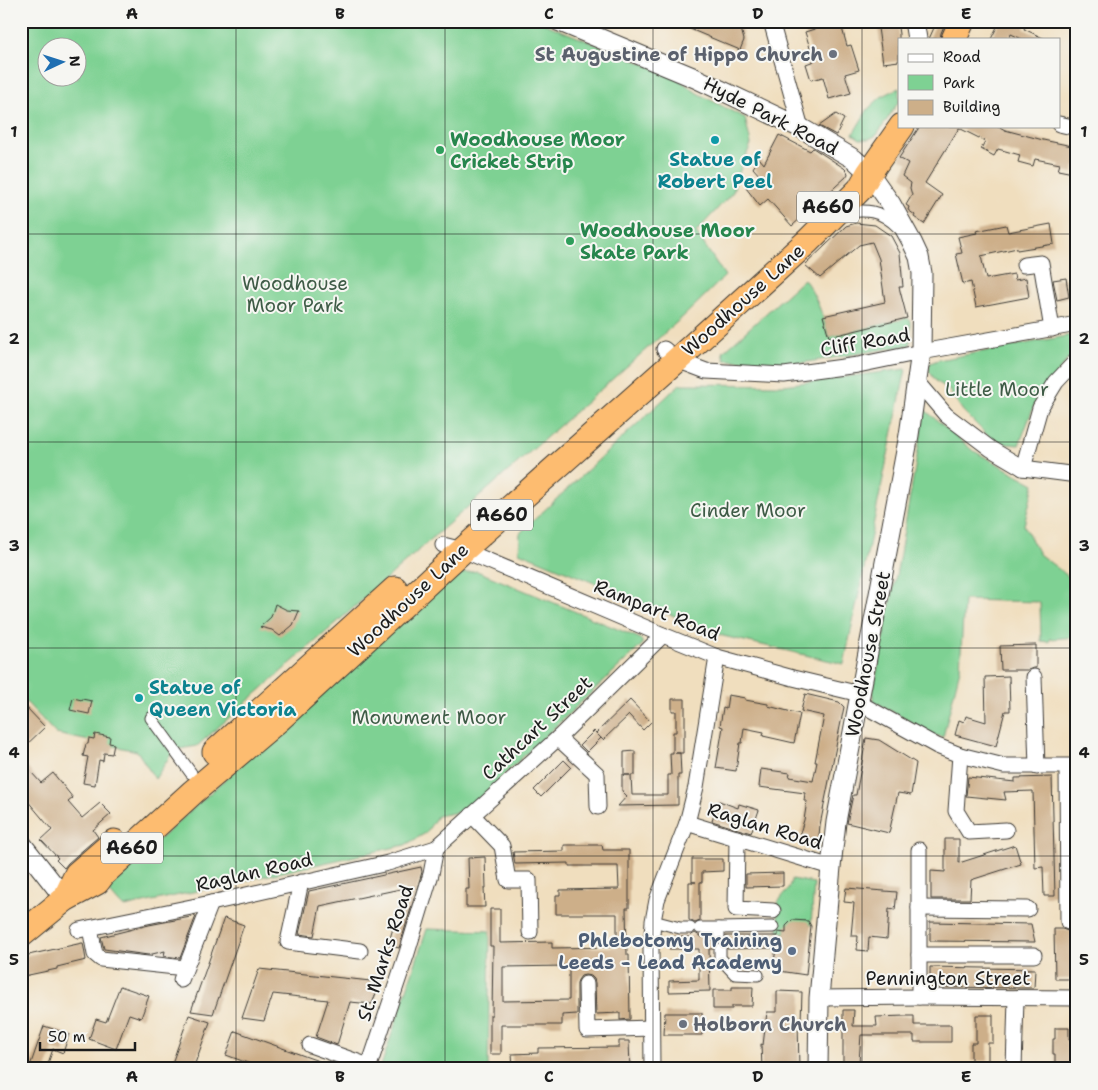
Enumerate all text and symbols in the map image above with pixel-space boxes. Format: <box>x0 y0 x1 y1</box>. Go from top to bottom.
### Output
text: A <box>126 3 138 24</box>
text: B <box>335 3 345 24</box>
text: C <box>544 3 554 24</box>
text: D <box>752 3 764 24</box>
text: E <box>961 3 971 24</box>
north arrow <box>38 38 88 88</box>
legend <box>898 38 1060 128</box>
place label: St Augustine of Hippo Church <box>535 42 823 67</box>
text: Road <box>943 47 981 67</box>
marker: St Augustine of Hippo Church <box>827 48 839 60</box>
text: N <box>66 55 84 67</box>
street label: Hyde Park Road <box>699 71 843 161</box>
text: Park <box>943 73 975 93</box>
text: Building <box>943 97 1000 117</box>
text: 1 <box>10 121 18 142</box>
text: 1 <box>1080 121 1088 142</box>
place label: Woodhouse Moor Cricket Strip <box>450 127 625 174</box>
marker: Statue of Robert Peel <box>709 134 721 146</box>
marker: Woodhouse Moor Cricket Strip <box>434 144 446 156</box>
place label: Statue of Robert Peel <box>657 147 773 194</box>
road number: A660 <box>797 192 859 222</box>
place label: Woodhouse Moor Skate Park <box>580 218 755 265</box>
marker: Woodhouse Moor Skate Park <box>564 235 576 247</box>
street label: Woodhouse Lane <box>676 238 810 362</box>
park label: Woodhouse Moor Park <box>242 271 348 318</box>
street label: Cliff Road <box>818 322 912 362</box>
text: 2 <box>8 328 20 349</box>
text: 2 <box>1078 328 1090 349</box>
park label: Little Moor <box>945 377 1049 402</box>
park label: Cinder Moor <box>690 498 806 523</box>
road number: A660 <box>471 500 533 530</box>
text: 3 <box>8 535 20 556</box>
text: 3 <box>1078 535 1090 556</box>
street label: Woodhouse Lane <box>342 537 474 663</box>
street label: Woodhouse Street <box>840 569 896 739</box>
street label: Rampart Road <box>590 573 724 647</box>
street label: Cathcart Street <box>476 670 598 786</box>
place label: Statue of Queen Victoria <box>149 675 296 722</box>
marker: Statue of Queen Victoria <box>133 692 145 704</box>
park label: Monument Moor <box>352 705 507 730</box>
text: 4 <box>8 742 20 763</box>
text: 4 <box>1078 742 1090 763</box>
street label: Raglan Road <box>704 797 826 855</box>
road number: A660 <box>101 832 163 864</box>
street label: Raglan Road <box>193 846 315 898</box>
street label: St. Marks Road <box>351 882 419 1024</box>
place label: Phlebotomy Training Leeds - Lead Academy <box>558 928 782 975</box>
marker: Phlebotomy Training Leeds - Lead Academy <box>786 945 798 957</box>
text: 5 <box>9 949 19 970</box>
text: 5 <box>1079 949 1089 970</box>
street label: Pennington Street <box>865 966 1031 991</box>
place label: Holborn Church <box>693 1012 847 1037</box>
marker: Holborn Church <box>677 1018 689 1030</box>
scale bar <box>40 1020 135 1052</box>
text: 50 m <box>48 1027 86 1047</box>
text: A <box>126 1066 138 1087</box>
text: B <box>335 1066 345 1087</box>
text: C <box>544 1066 554 1087</box>
text: D <box>752 1066 764 1087</box>
text: E <box>961 1066 971 1087</box>

